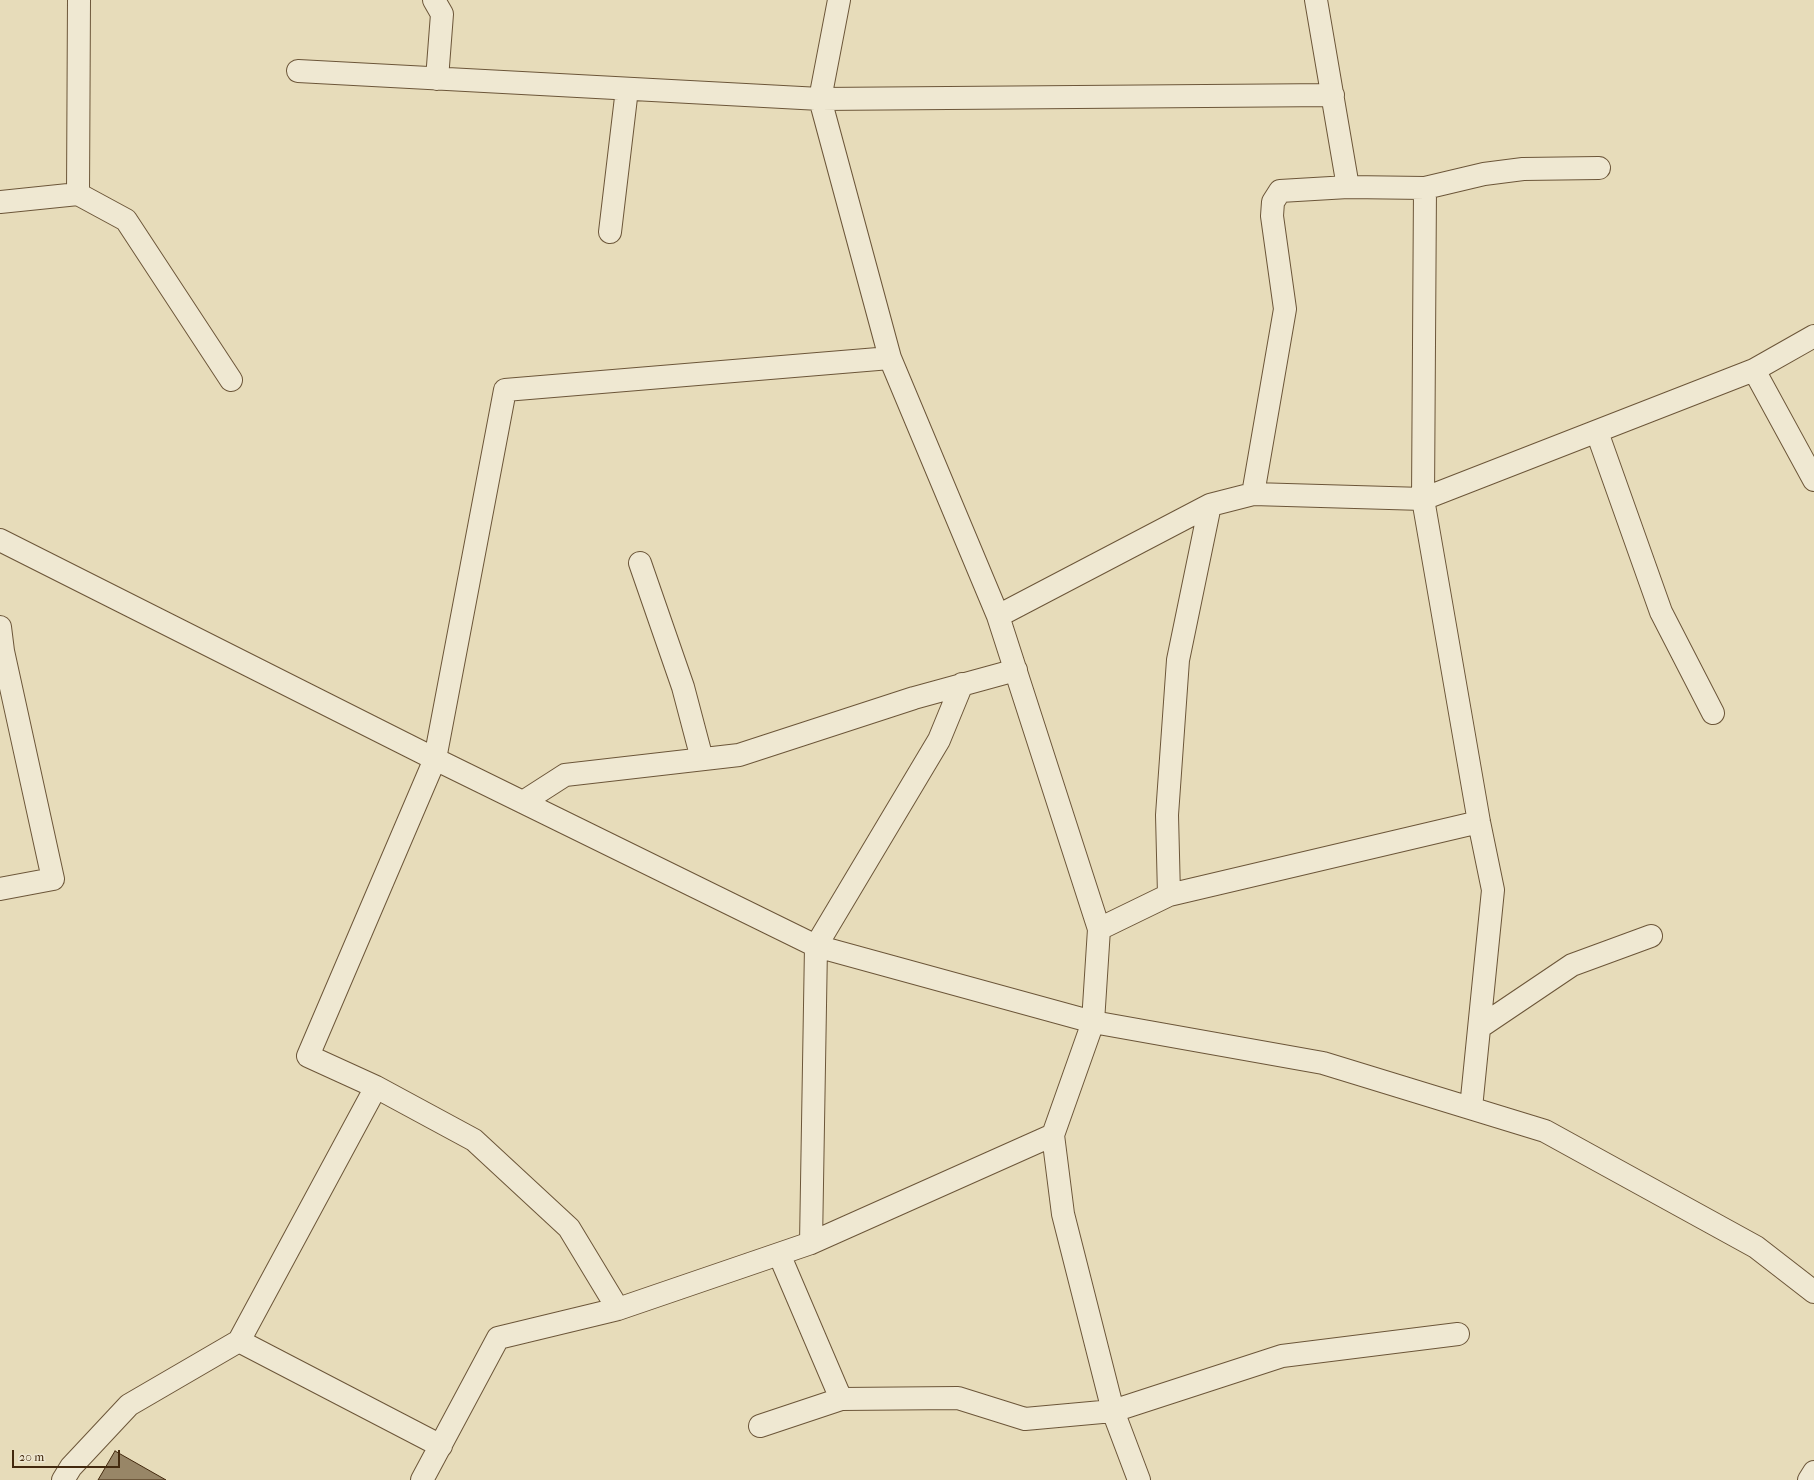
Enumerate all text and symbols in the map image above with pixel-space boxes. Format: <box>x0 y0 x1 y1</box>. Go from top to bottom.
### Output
scale bar <box>14 1442 122 1468</box>
text: 20 m <box>19 1450 44 1464</box>

